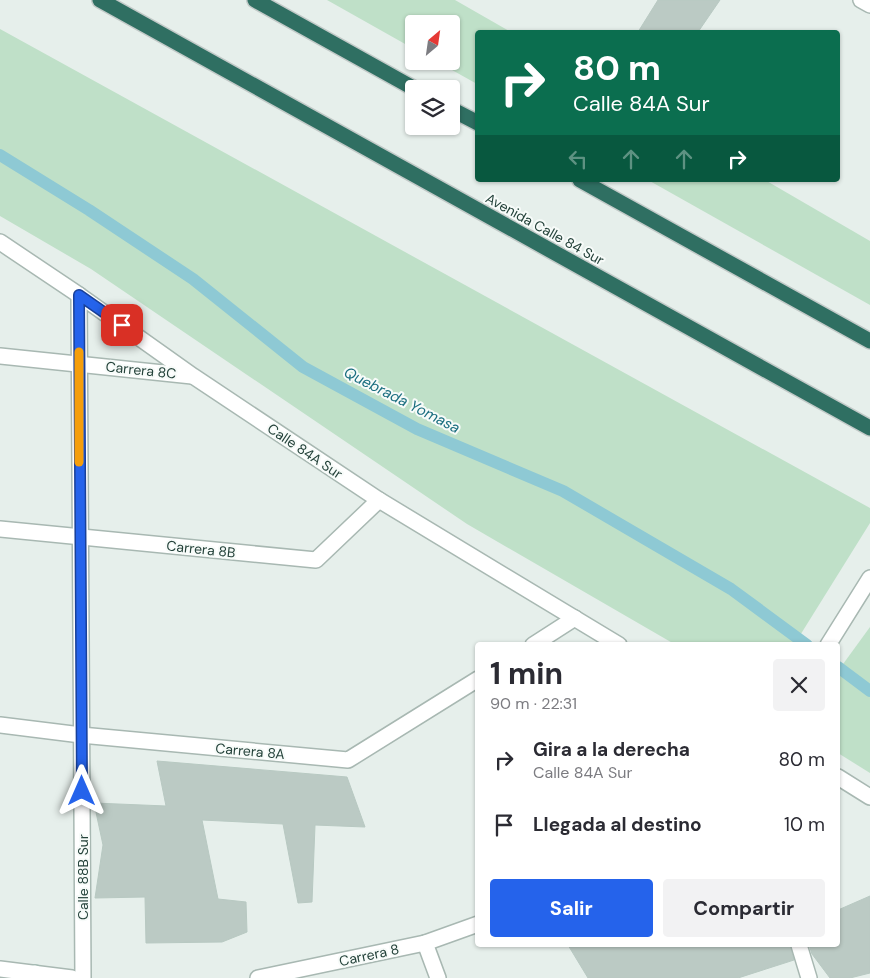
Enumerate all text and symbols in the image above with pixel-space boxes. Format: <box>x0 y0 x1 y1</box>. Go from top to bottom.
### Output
north arrow <box>405 15 460 70</box>
map controls <box>405 15 460 135</box>
text: 80 m <box>573 45 661 91</box>
icon: right <box>490 50 555 115</box>
button: layers <box>405 80 460 135</box>
text: Calle 84A Sur <box>573 89 710 118</box>
icon: left <box>564 145 592 173</box>
icon: ahead <box>617 145 645 173</box>
icon: ahead <box>670 145 698 173</box>
icon: right <box>723 145 751 173</box>
street label: Avenida Calle 84 Sur <box>483 189 607 269</box>
pin <box>101 304 143 346</box>
icon: arrive <box>108 311 136 339</box>
street label: Carrera 8C <box>105 357 177 383</box>
water label: Quebrada Yomasa <box>340 362 464 438</box>
street label: Calle 84A Sur <box>264 419 346 483</box>
street label: Carrera 8B <box>166 536 236 562</box>
text: 1 min <box>490 654 563 693</box>
button: close <box>773 659 825 711</box>
text: 90 m · 22:31 <box>490 693 577 714</box>
text: Gira a la derecha <box>533 737 690 762</box>
street label: Carrera 8A <box>215 739 285 763</box>
icon: right <box>490 746 518 774</box>
text: 80 m <box>778 747 825 772</box>
text: Calle 84A Sur <box>533 762 632 783</box>
position arrow <box>55 764 107 816</box>
icon: arrive <box>490 811 518 839</box>
text: Llegada al destino <box>533 812 702 837</box>
text: 10 m <box>784 812 825 837</box>
street label: Calle 88B Sur <box>74 834 92 920</box>
button: Salir <box>490 879 653 937</box>
button: Compartir <box>663 879 825 937</box>
street label: Carrera 8 <box>337 940 401 970</box>

